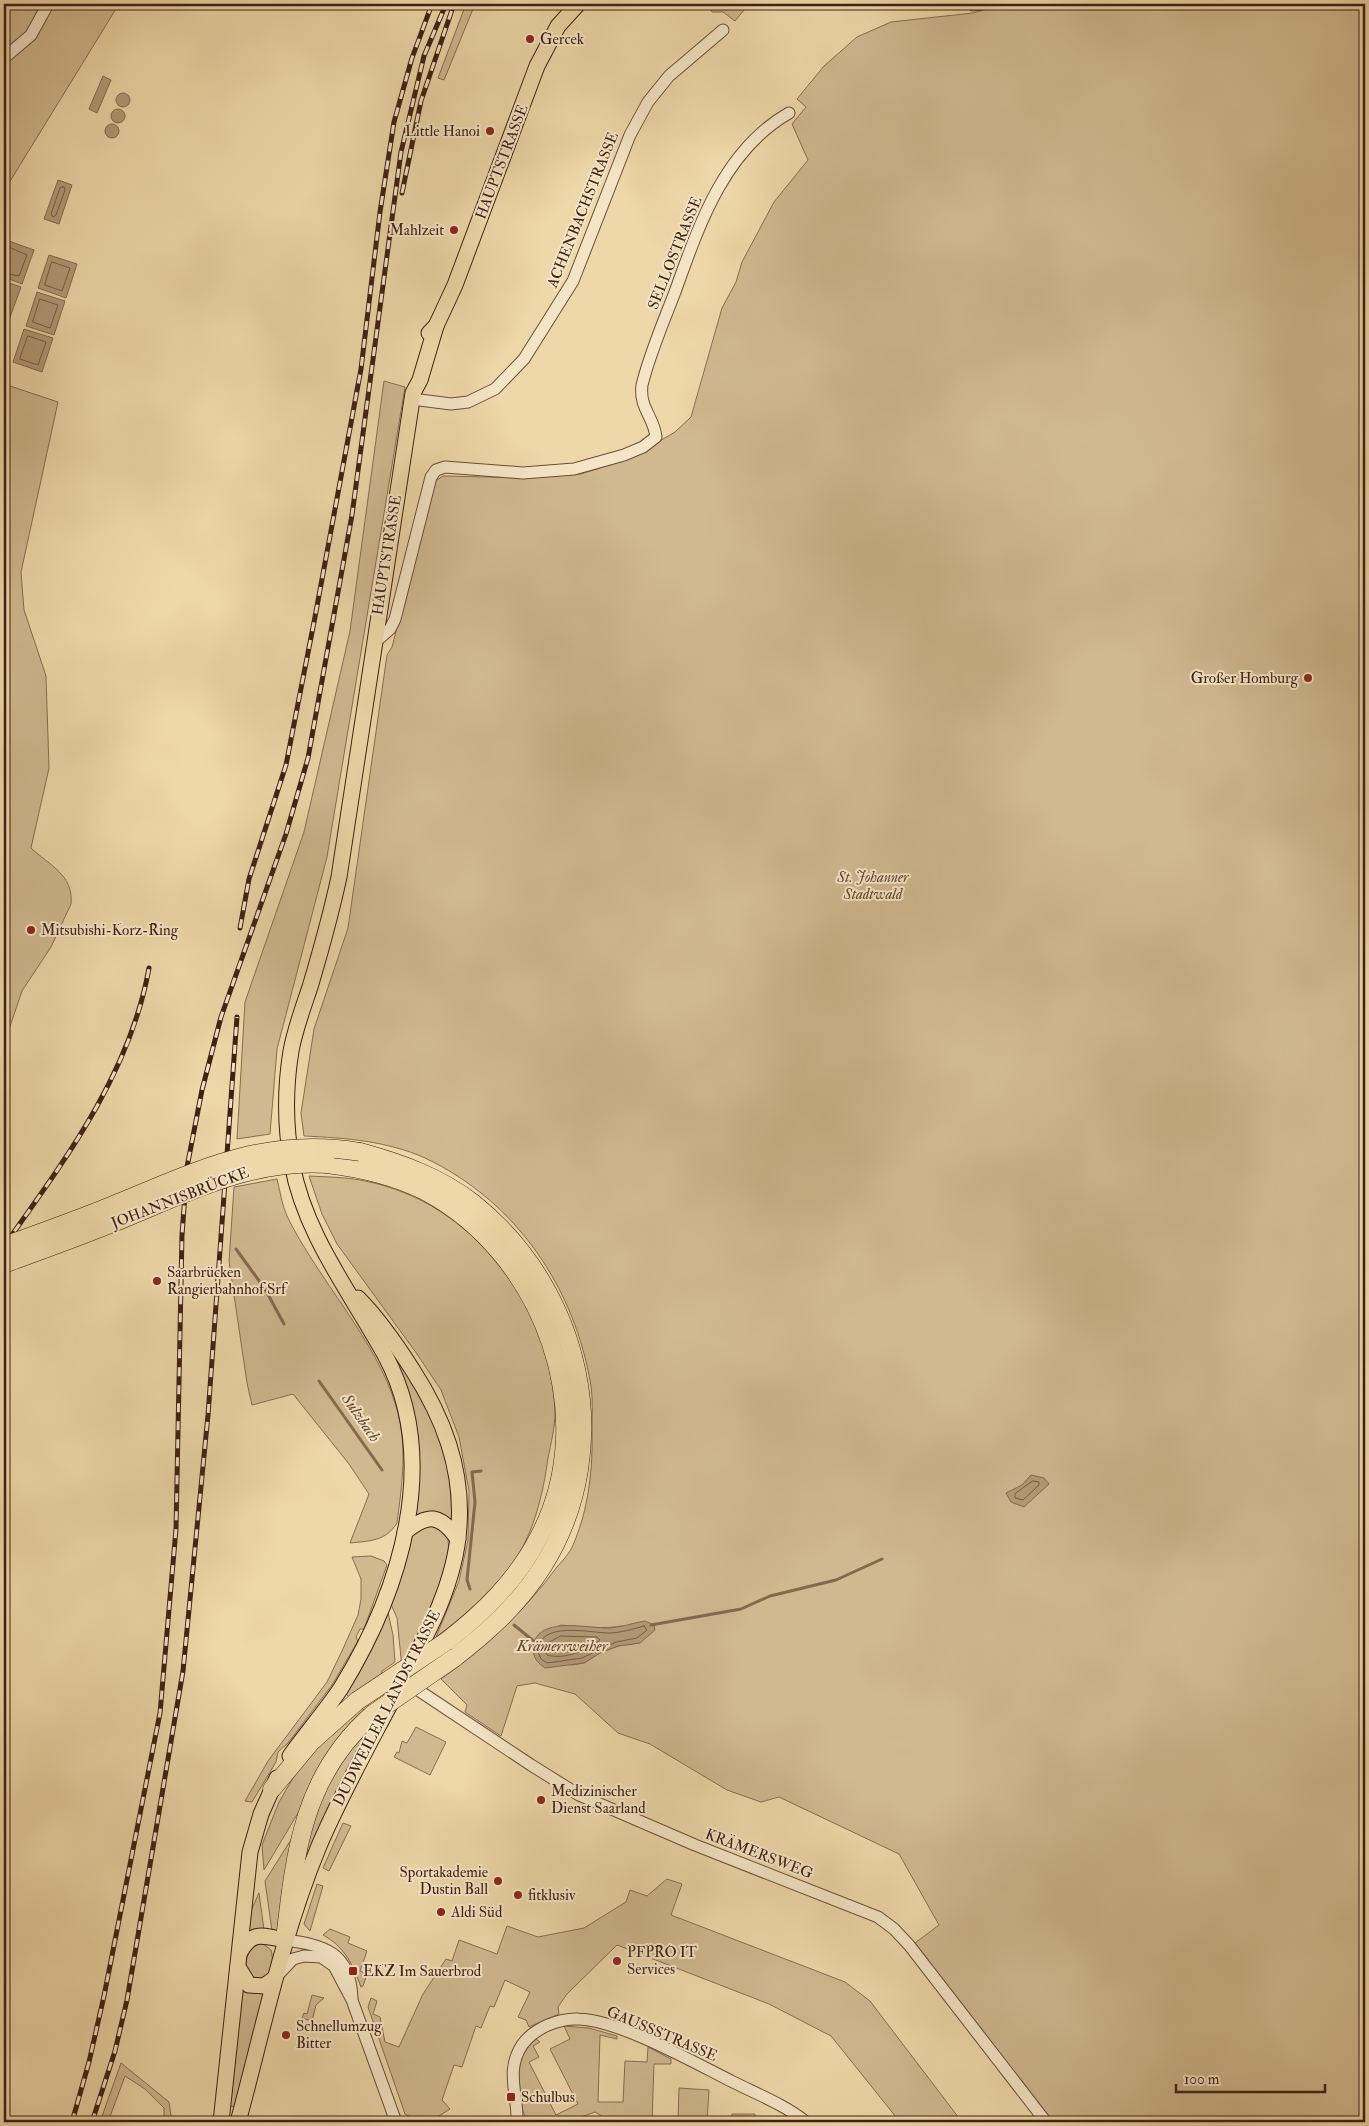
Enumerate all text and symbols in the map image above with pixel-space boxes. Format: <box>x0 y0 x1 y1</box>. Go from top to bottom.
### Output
place label: Gercek <box>540 30 584 49</box>
marker: Gercek <box>524 33 536 45</box>
street label: HAUPTSTRASSE <box>471 102 533 222</box>
place label: Little Hanoi <box>405 122 480 141</box>
marker: Little Hanoi <box>484 125 496 137</box>
street label: ACHENBACHSTRASSE <box>543 129 623 292</box>
street label: SELLOSTRASSE <box>644 193 706 312</box>
place label: Mahlzeit <box>389 221 444 240</box>
marker: Mahlzeit <box>448 224 460 236</box>
street label: HAUPTSTRASSE <box>368 493 406 616</box>
place label: Großer Homburg <box>1191 669 1299 688</box>
marker: Großer Homburg <box>1302 672 1314 684</box>
park label: St. Johanner Stadtwald <box>836 868 910 904</box>
place label: Mitsubishi-Korz-Ring <box>41 921 179 940</box>
marker: Mitsubishi-Korz-Ring <box>25 924 37 936</box>
street label: JOHANNISBRÜCKE <box>107 1162 252 1234</box>
place label: Saarbrücken Rangierbahnhof Srf <box>167 1263 288 1299</box>
marker: Saarbrücken Rangierbahnhof Srf <box>151 1275 163 1287</box>
water label: Sulzbach <box>337 1389 385 1446</box>
street label: DUDWEILER LANDSTRASSE <box>329 1606 445 1809</box>
water label: Krämersweiher <box>515 1636 609 1656</box>
place label: Medizinischer Dienst Saarland <box>551 1782 646 1818</box>
marker: Medizinischer Dienst Saarland <box>535 1794 547 1806</box>
street label: KRÄMERSWEG <box>702 1824 816 1883</box>
place label: Sportakademie Dustin Ball <box>400 1863 488 1899</box>
marker: Sportakademie Dustin Ball <box>492 1875 504 1887</box>
place label: fitklusiv <box>528 1886 576 1905</box>
marker: fitklusiv <box>512 1889 524 1901</box>
place label: Aldi Süd <box>450 1903 503 1922</box>
marker: Aldi Süd <box>435 1906 447 1918</box>
place label: PFPRO IT Services <box>627 1943 697 1979</box>
marker: PFPRO IT Services <box>611 1955 623 1967</box>
place label: EKZ Im Sauerbrod <box>363 1962 482 1981</box>
marker: EKZ Im Sauerbrod <box>347 1965 359 1977</box>
street label: GAUSSSTRASSE <box>604 2002 720 2066</box>
place label: Schnellumzug Bitter <box>296 2017 382 2053</box>
marker: Schnellumzug Bitter <box>280 2029 292 2041</box>
scale bar <box>1176 2061 1325 2093</box>
text: 100 m <box>1184 2070 1220 2089</box>
place label: Schulbus <box>521 2088 575 2107</box>
marker: Schulbus <box>505 2091 517 2103</box>

